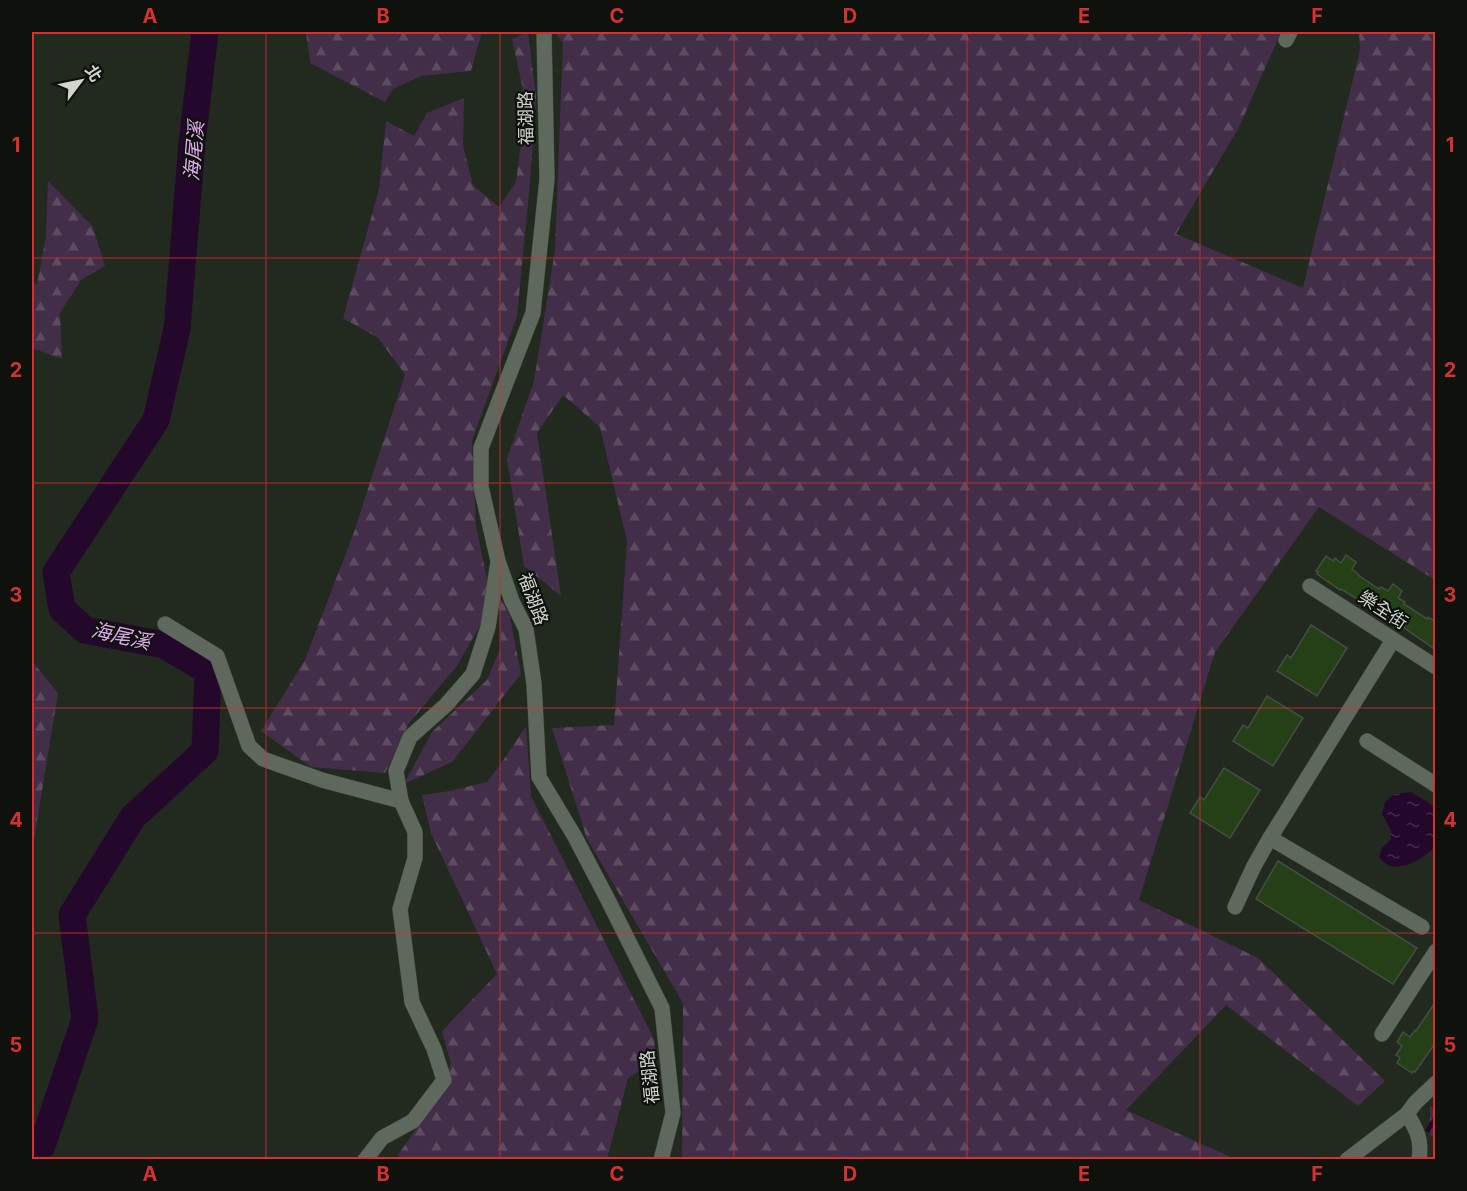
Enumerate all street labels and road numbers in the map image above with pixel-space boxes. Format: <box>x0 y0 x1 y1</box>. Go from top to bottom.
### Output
street label: 福湖路 <box>515 91 536 145</box>
street label: 福湖路 <box>514 570 553 628</box>
street label: 樂全街 <box>1355 586 1412 633</box>
street label: 福湖路 <box>636 1049 663 1105</box>

